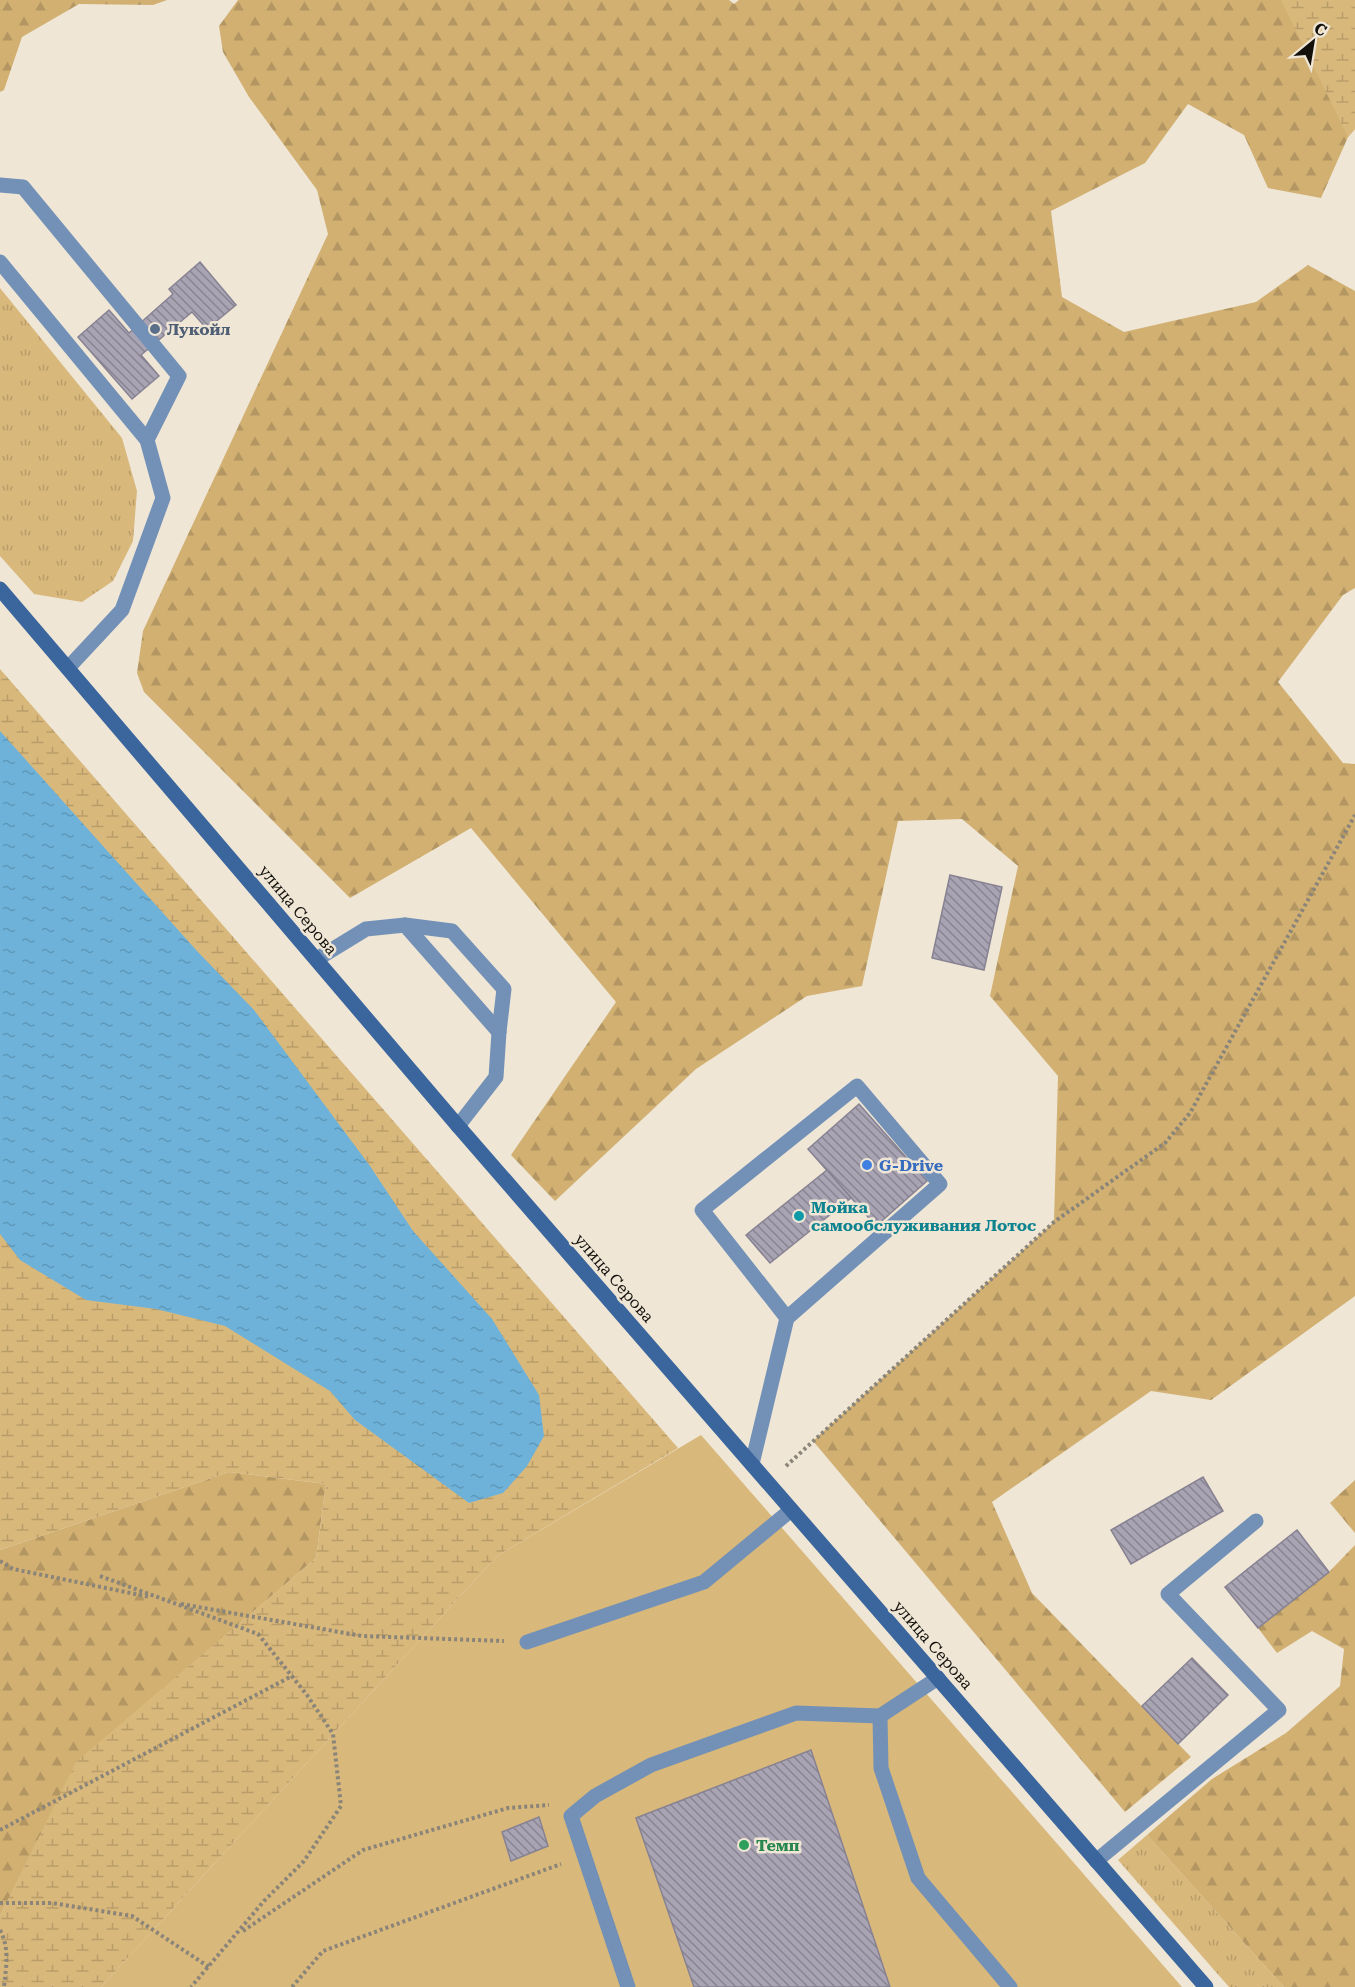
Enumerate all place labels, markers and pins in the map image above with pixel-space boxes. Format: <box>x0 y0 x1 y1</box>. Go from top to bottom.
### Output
place label: Лукойл <box>167 320 231 339</box>
marker: Лукойл <box>148 322 162 336</box>
place label: G-Drive <box>879 1156 943 1175</box>
marker: G-Drive <box>860 1158 874 1172</box>
place label: Мойка самообслуживания Лотос <box>811 1198 1036 1235</box>
marker: Мойка самообслуживания Лотос <box>792 1209 806 1223</box>
place label: Темп <box>756 1836 800 1855</box>
marker: Темп <box>737 1838 751 1852</box>

